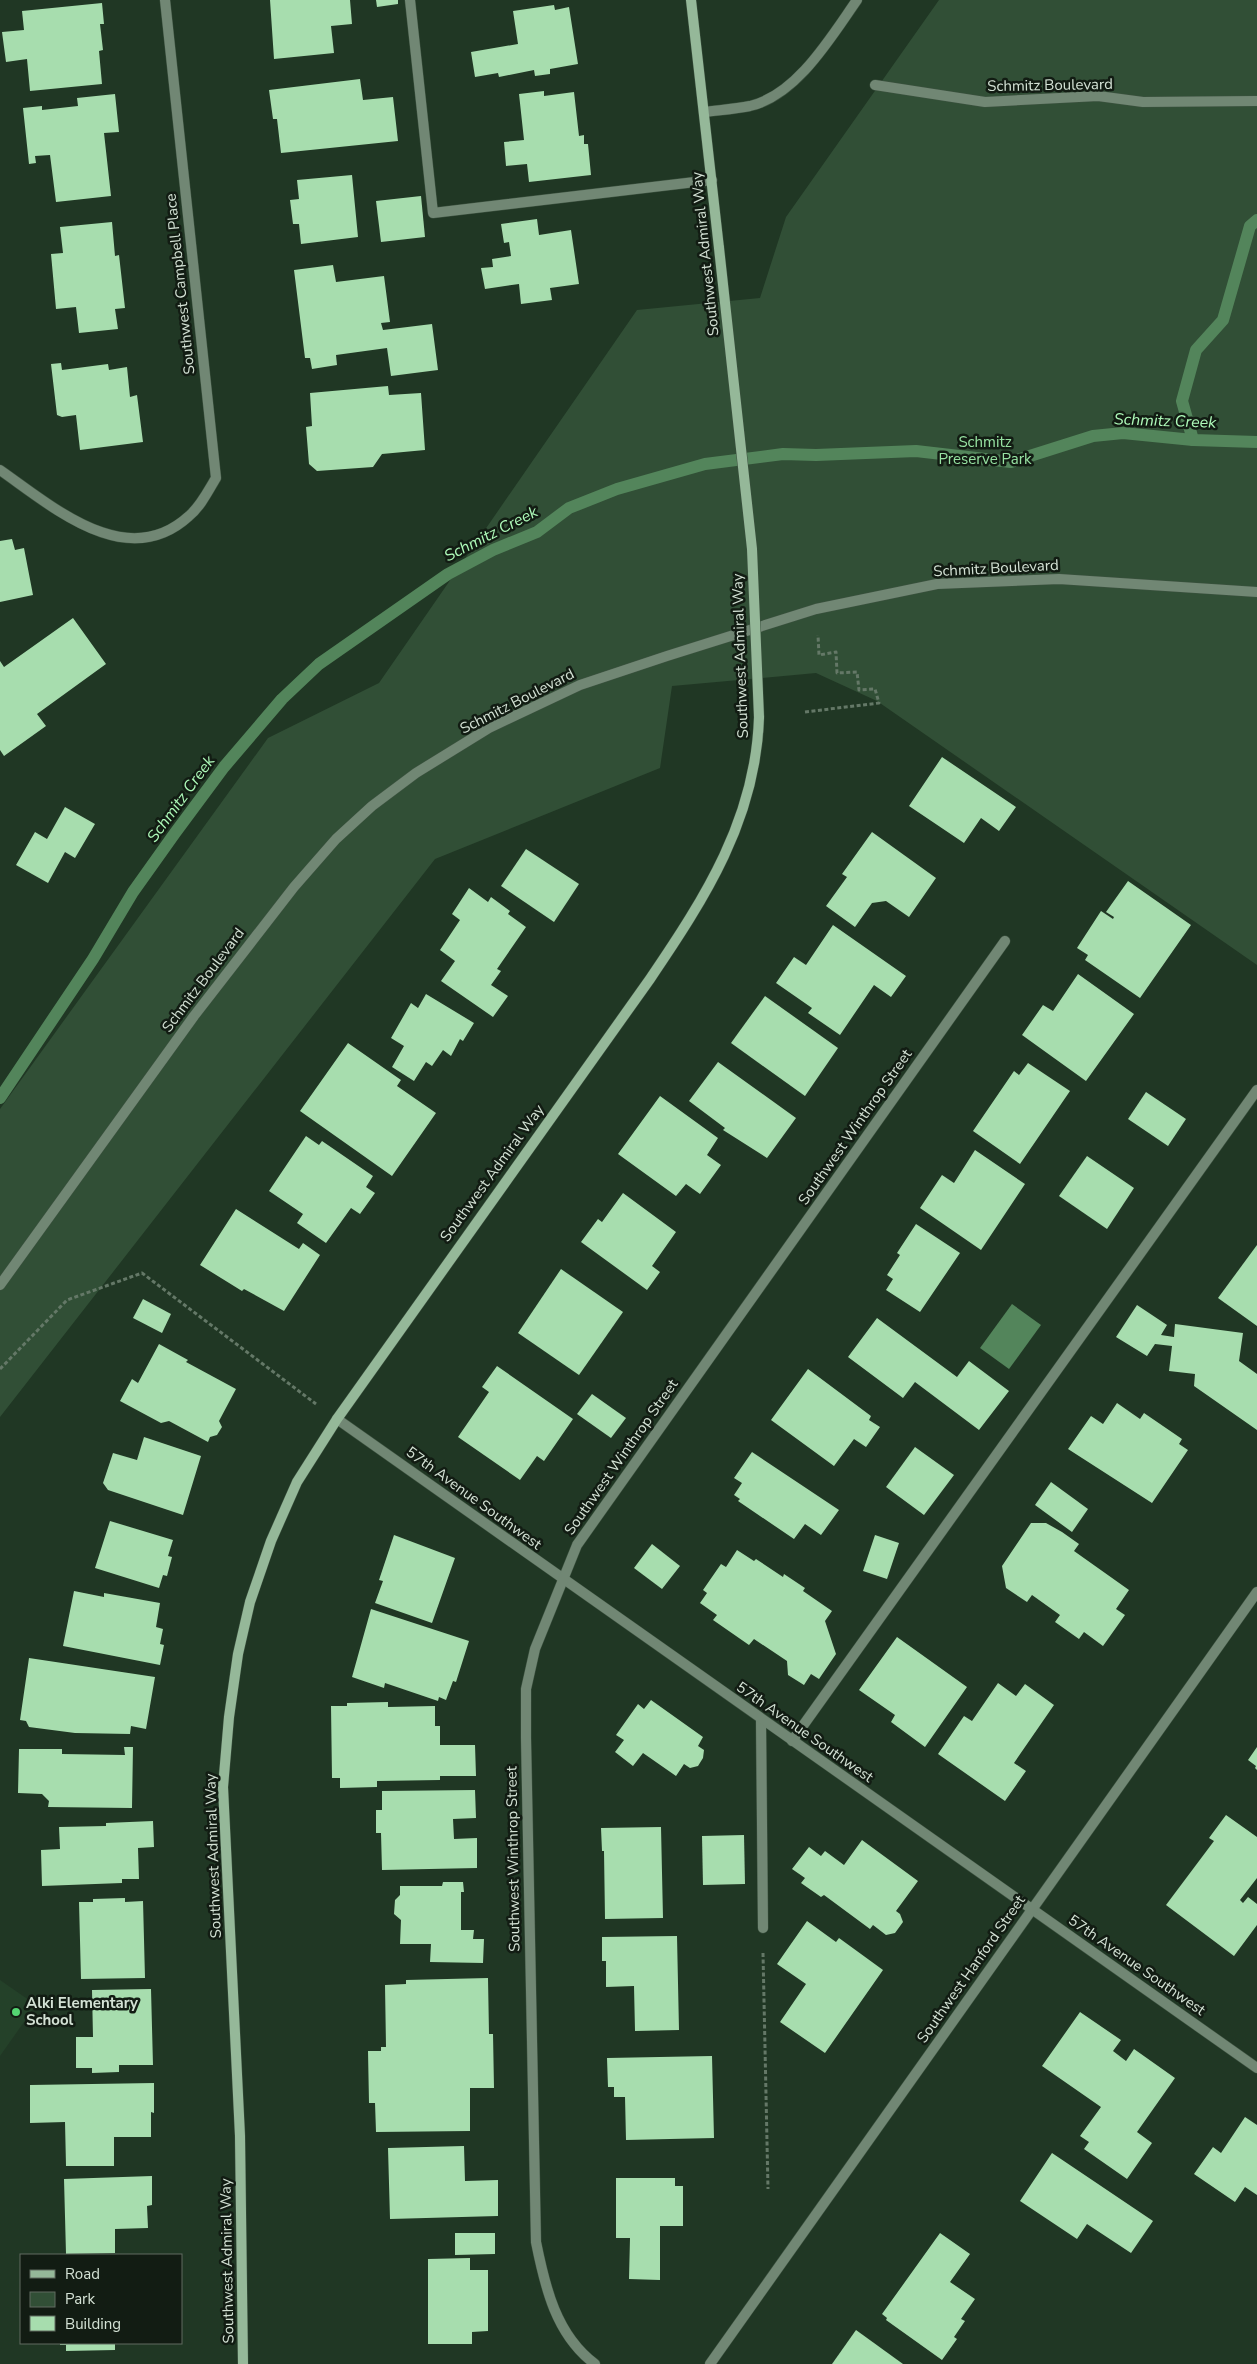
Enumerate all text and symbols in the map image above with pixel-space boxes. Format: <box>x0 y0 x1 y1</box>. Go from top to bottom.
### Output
street label: Schmitz Boulevard <box>987 74 1113 96</box>
street label: Southwest Admiral Way <box>686 171 724 337</box>
street label: Southwest Campbell Place <box>161 192 199 376</box>
water label: Schmitz Creek <box>1113 408 1217 434</box>
park label: Schmitz Preserve Park <box>938 432 1032 469</box>
water label: Schmitz Creek <box>440 501 542 567</box>
street label: Schmitz Boulevard <box>933 555 1059 581</box>
street label: Southwest Admiral Way <box>727 573 753 739</box>
street label: Schmitz Boulevard <box>456 664 578 738</box>
water label: Schmitz Creek <box>142 750 221 847</box>
street label: Schmitz Boulevard <box>157 924 249 1036</box>
street label: Southwest Winthrop Street <box>794 1045 917 1209</box>
street label: Southwest Admiral Way <box>435 1100 549 1246</box>
street label: Southwest Winthrop Street <box>560 1375 683 1539</box>
street label: 57th Avenue Southwest <box>402 1442 546 1554</box>
street label: 57th Avenue Southwest <box>732 1677 878 1787</box>
street label: Southwest Winthrop Street <box>501 1765 525 1952</box>
street label: Southwest Admiral Way <box>200 1773 226 1939</box>
street label: Southwest Hanford Street <box>912 1890 1030 2047</box>
street label: 57th Avenue Southwest <box>1064 1910 1210 2020</box>
place label: Alki Elementary School <box>26 1993 138 2030</box>
marker: Alki Elementary School <box>10 2006 22 2018</box>
street label: Southwest Admiral Way <box>216 2178 238 2344</box>
legend <box>20 2254 182 2344</box>
text: Road <box>65 2264 100 2284</box>
text: Park <box>65 2289 95 2309</box>
text: Building <box>65 2314 121 2334</box>

